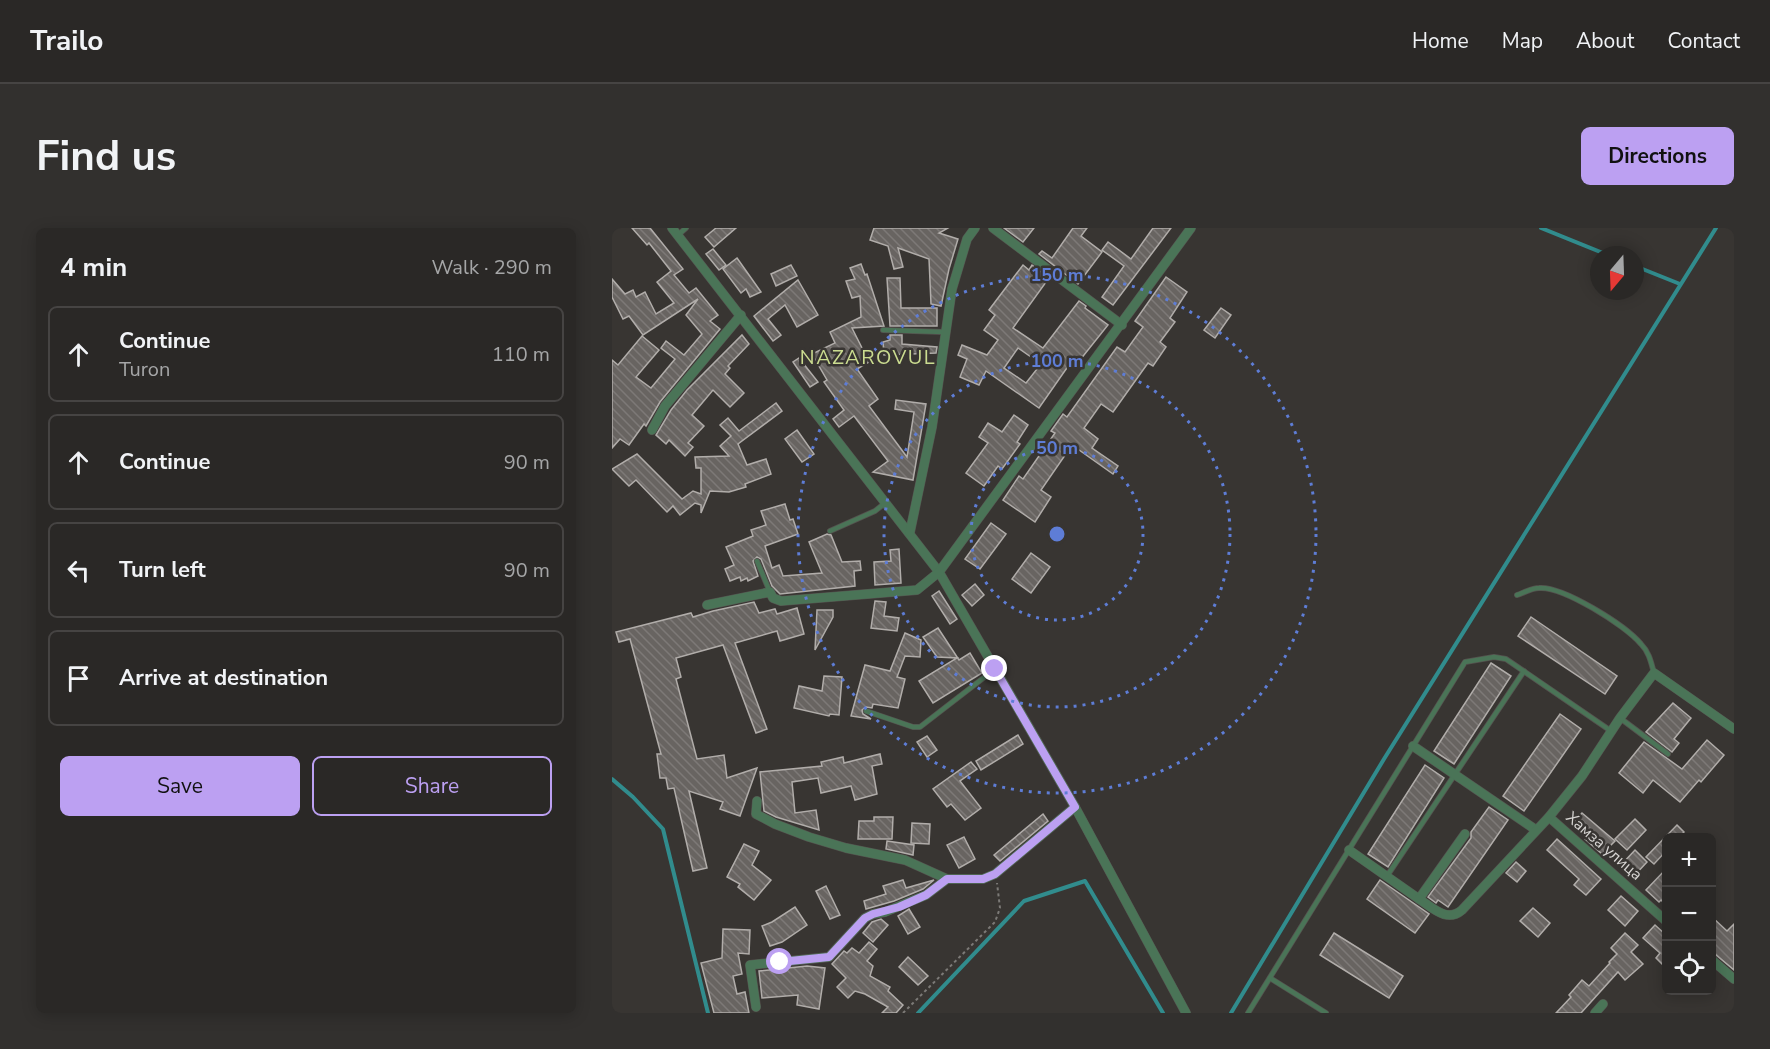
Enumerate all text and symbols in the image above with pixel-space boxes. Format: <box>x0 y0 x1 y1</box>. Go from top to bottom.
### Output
text: Trailo <box>30 22 103 60</box>
text: Home <box>1412 27 1469 55</box>
text: Map <box>1502 27 1543 55</box>
text: About <box>1576 27 1634 55</box>
text: Contact <box>1667 27 1740 55</box>
button: Directions <box>1581 127 1734 185</box>
text: Find us <box>36 128 176 185</box>
north arrow <box>1590 246 1644 300</box>
text: 4 min <box>60 250 127 285</box>
text: Walk · 290 m <box>432 254 552 281</box>
text: 150 m <box>1030 263 1084 287</box>
text: Continue <box>119 326 210 356</box>
icon: ahead <box>62 338 95 371</box>
text: 110 m <box>492 341 550 368</box>
district label: NAZAROVUL <box>800 344 936 371</box>
text: 100 m <box>1030 349 1084 373</box>
text: Turon <box>119 356 170 383</box>
text: 50 m <box>1036 436 1078 460</box>
icon: ahead <box>62 446 95 479</box>
text: Continue <box>119 447 210 477</box>
text: 90 m <box>504 449 550 476</box>
centre of rings <box>1047 524 1067 544</box>
icon: left <box>62 554 95 587</box>
text: Turn left <box>119 555 206 585</box>
text: 90 m <box>504 557 550 584</box>
route end <box>981 655 1007 681</box>
icon: arrive <box>62 662 95 695</box>
text: Arrive at destination <box>119 663 328 693</box>
button: Save <box>60 756 300 816</box>
button: Share <box>312 756 552 816</box>
street label: Хамза улица <box>1561 807 1647 885</box>
map controls <box>1662 833 1716 995</box>
button: + <box>1662 833 1716 887</box>
button: − <box>1662 887 1716 941</box>
button: locate <box>1662 941 1716 995</box>
route start <box>766 948 792 974</box>

